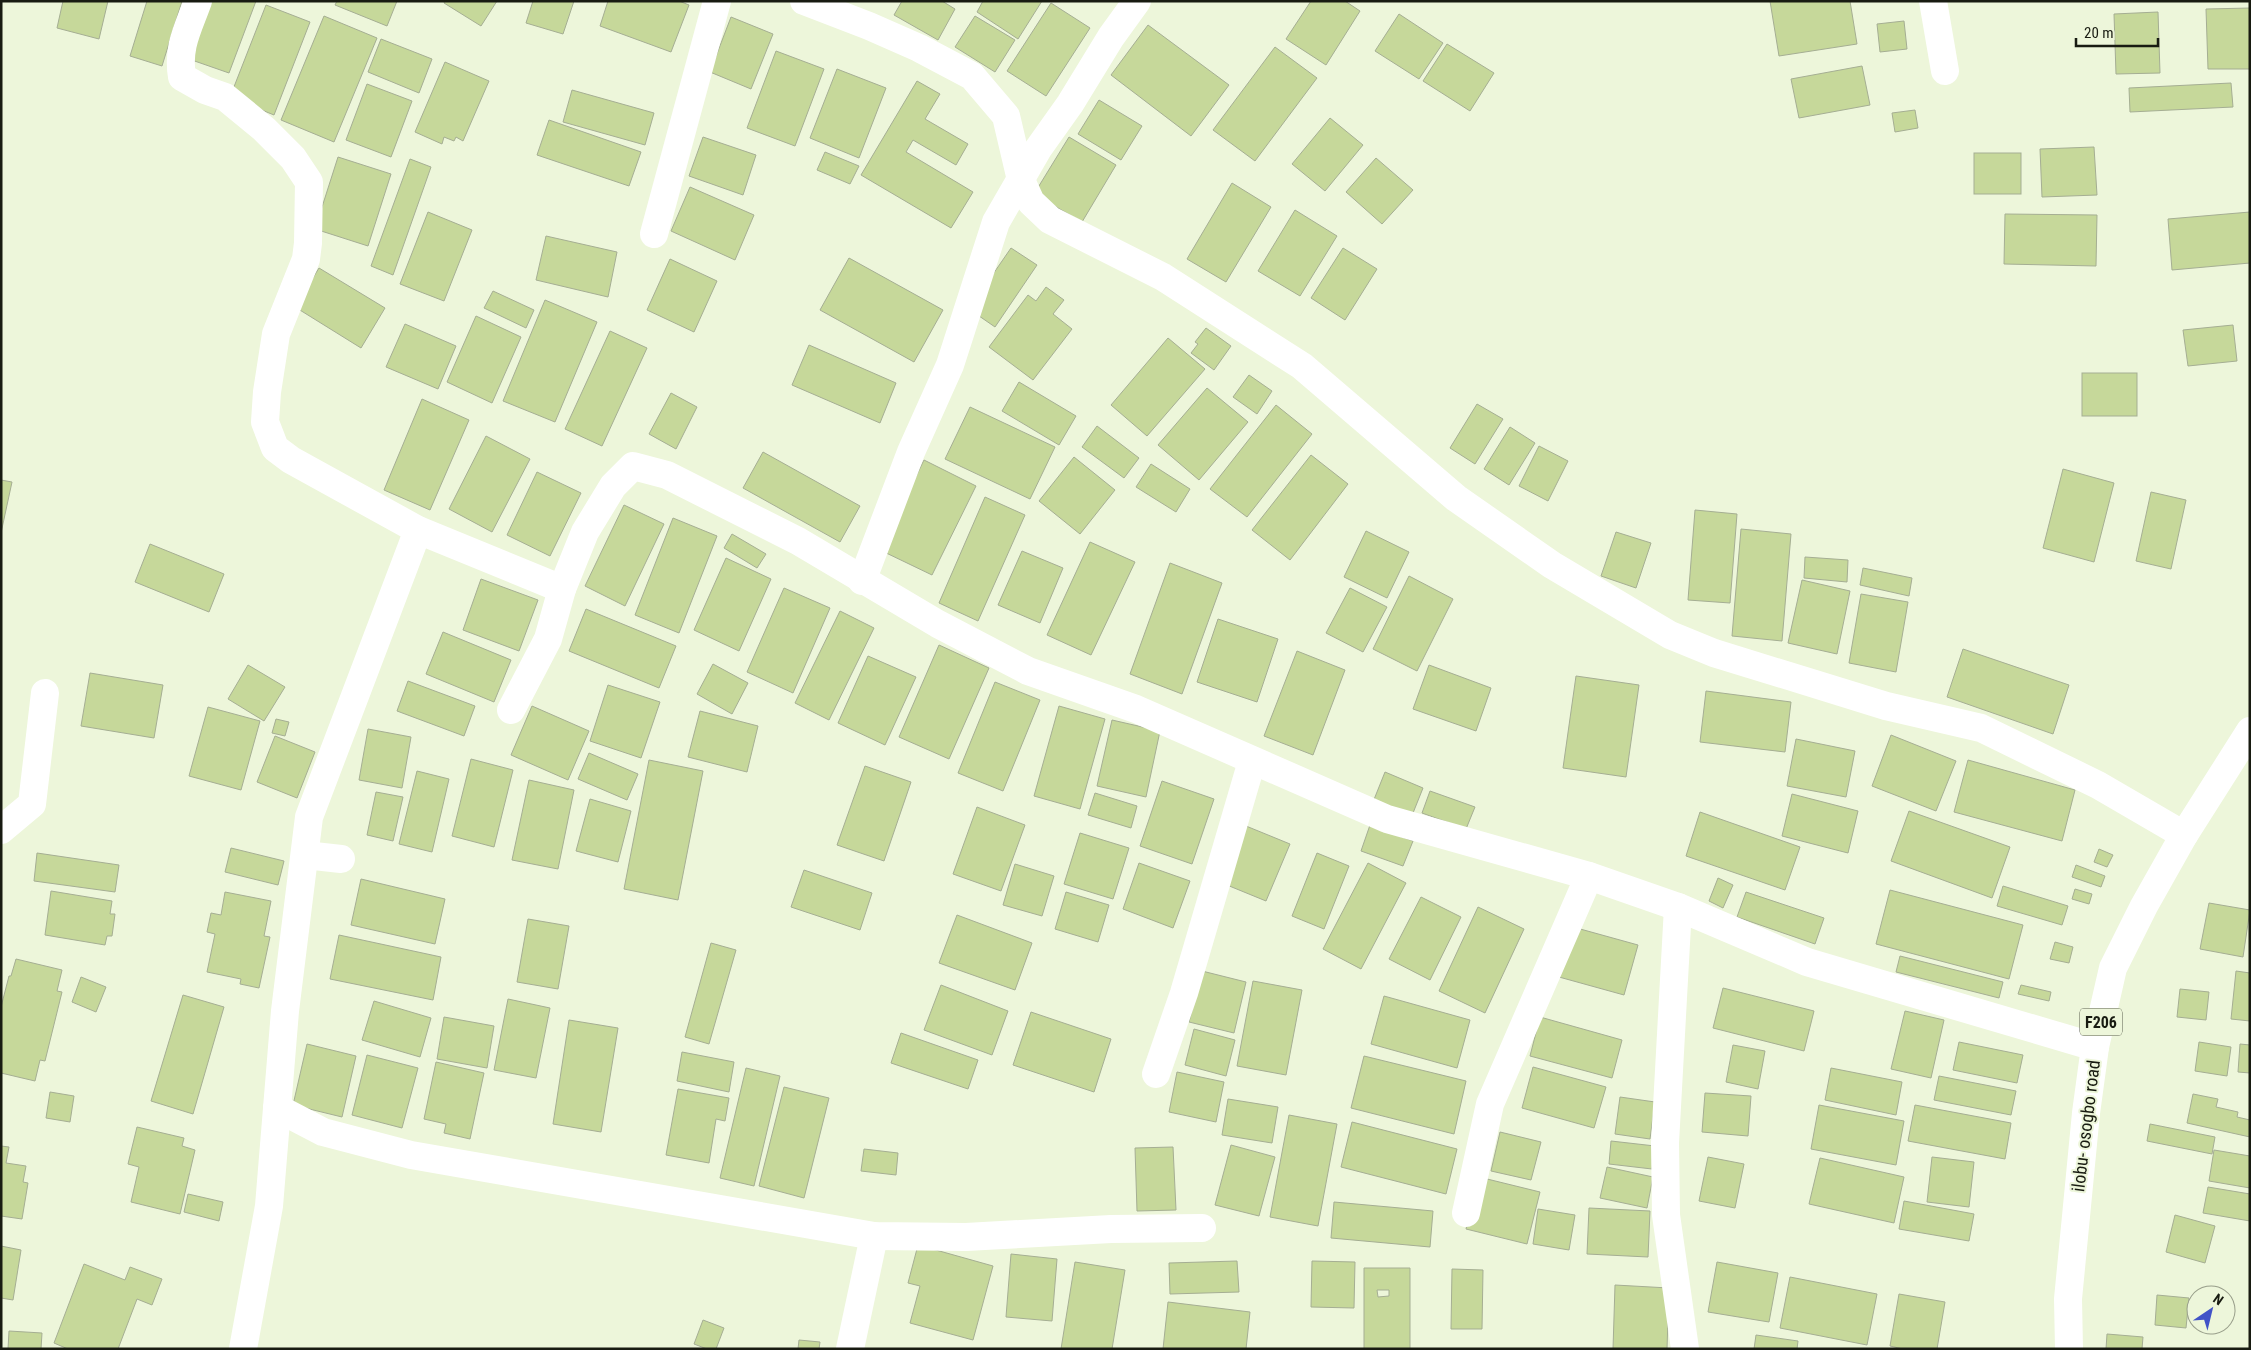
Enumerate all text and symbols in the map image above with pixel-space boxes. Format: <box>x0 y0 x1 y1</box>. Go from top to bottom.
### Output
scale bar <box>2076 15 2158 47</box>
text: 20 m <box>2084 24 2114 42</box>
road number: F206 <box>2080 1009 2122 1036</box>
street label: ilobu- osogbo road <box>2067 1059 2104 1193</box>
north arrow <box>2186 1285 2236 1335</box>
text: N <box>2210 1290 2227 1308</box>

